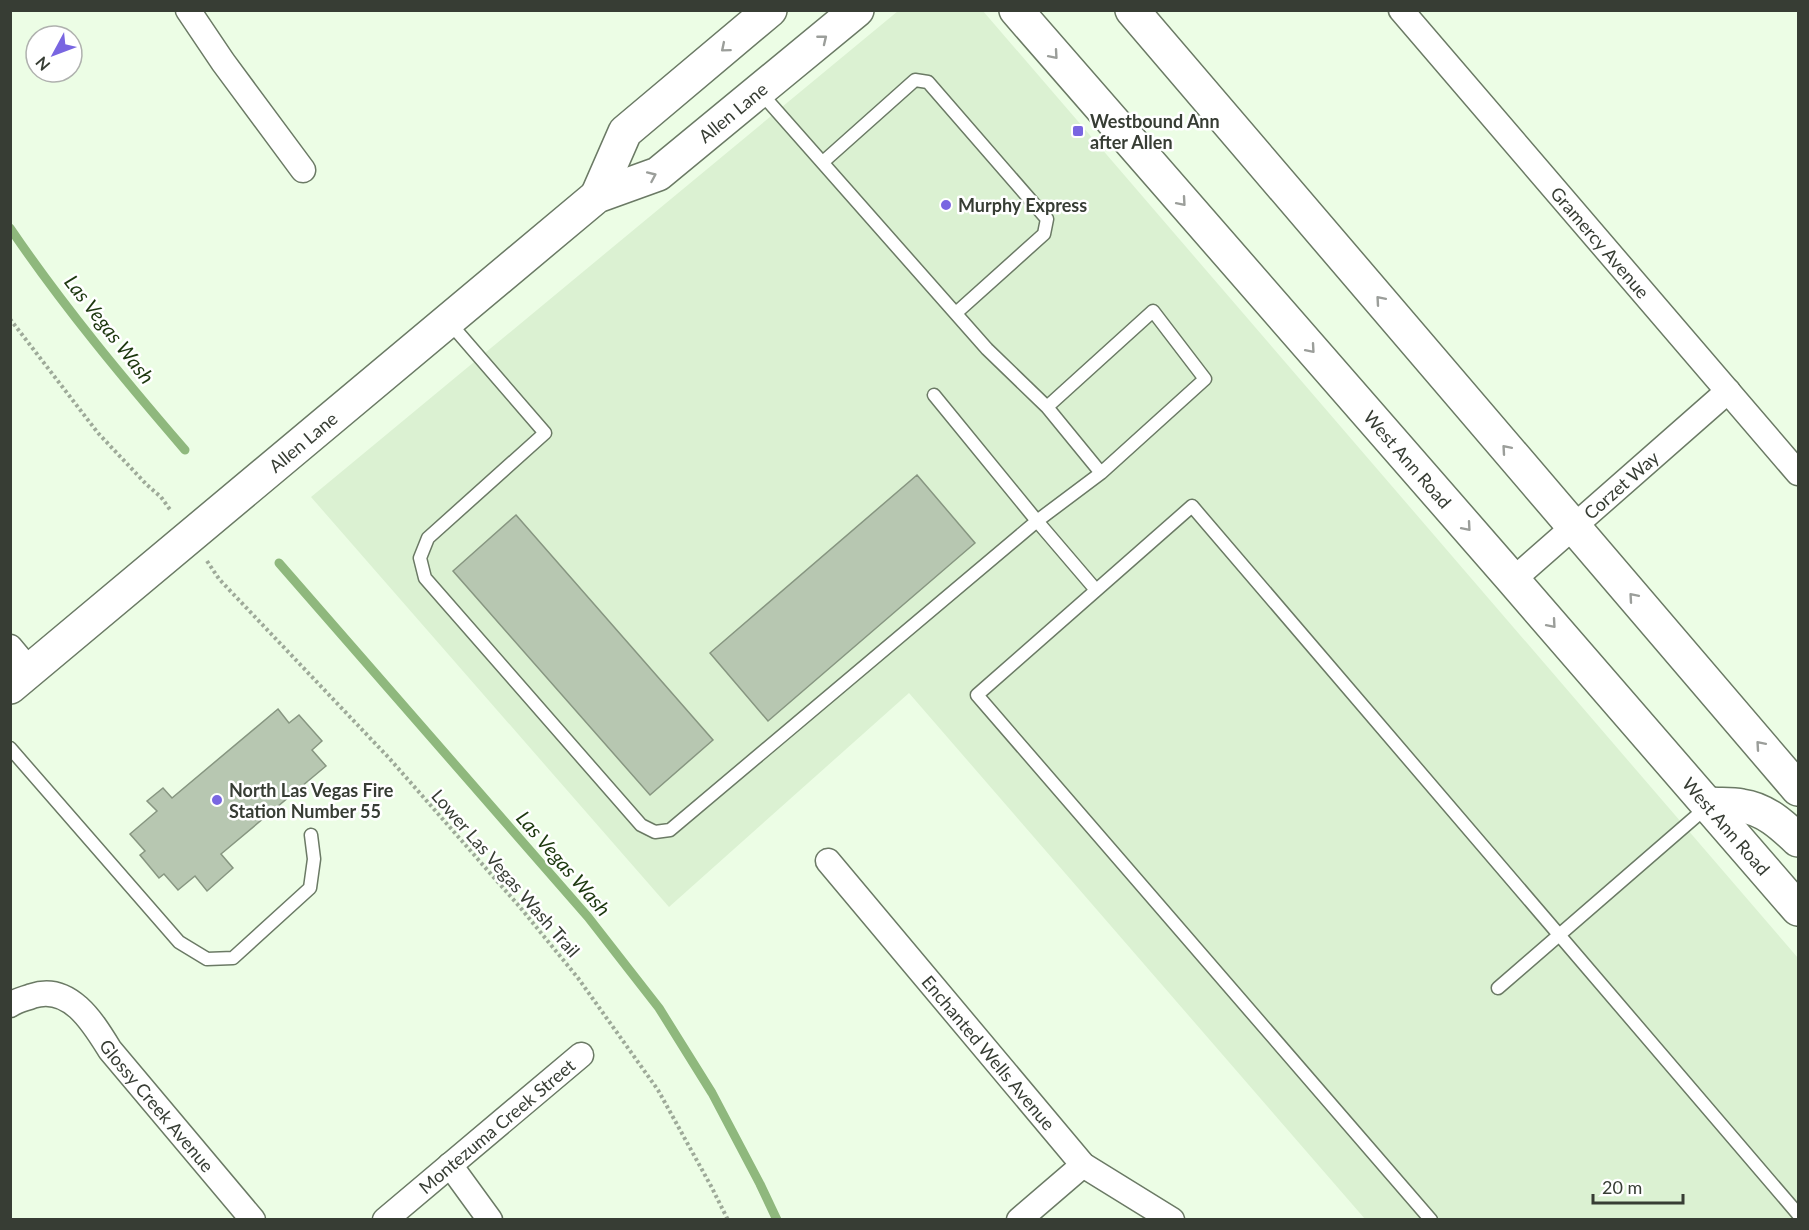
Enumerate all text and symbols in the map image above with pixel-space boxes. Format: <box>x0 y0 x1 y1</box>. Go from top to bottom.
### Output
north arrow <box>24 24 84 84</box>
one-way arrow <box>816 35 827 46</box>
one-way arrow <box>721 41 732 52</box>
one-way arrow <box>1047 48 1058 59</box>
text: N <box>31 53 54 75</box>
street label: Allen Lane <box>694 78 772 147</box>
place label: Westbound Ann after Allen <box>1090 110 1220 153</box>
marker: Westbound Ann after Allen <box>1071 124 1085 138</box>
one-way arrow <box>645 171 656 183</box>
street label: Gramercy Avenue <box>1546 182 1654 303</box>
place label: Murphy Express <box>958 194 1087 216</box>
one-way arrow <box>1175 195 1186 206</box>
marker: Murphy Express <box>939 198 953 212</box>
water label: Las Vegas Wash <box>60 270 160 388</box>
one-way arrow <box>1376 296 1387 307</box>
one-way arrow <box>1303 342 1314 353</box>
street label: West Ann Road <box>1359 406 1456 513</box>
street label: Allen Lane <box>264 407 342 477</box>
one-way arrow <box>1503 445 1514 456</box>
street label: Corzet Way <box>1579 446 1664 524</box>
one-way arrow <box>1460 520 1471 531</box>
one-way arrow <box>1629 593 1640 604</box>
one-way arrow <box>1545 617 1556 628</box>
one-way arrow <box>1757 741 1768 752</box>
street label: West Ann Road <box>1678 773 1775 880</box>
place label: North Las Vegas Fire Station Number 55 <box>229 779 394 822</box>
street label: Lower Las Vegas Wash Trail <box>427 785 585 961</box>
marker: North Las Vegas Fire Station Number 55 <box>210 793 224 807</box>
water label: Las Vegas Wash <box>512 806 616 920</box>
street label: Enchanted Wells Avenue <box>918 971 1060 1134</box>
street label: Glossy Creek Avenue <box>95 1035 219 1176</box>
street label: Montezuma Creek Street <box>414 1054 580 1198</box>
scale bar <box>1593 1167 1683 1205</box>
text: 20 m <box>1602 1176 1642 1198</box>

